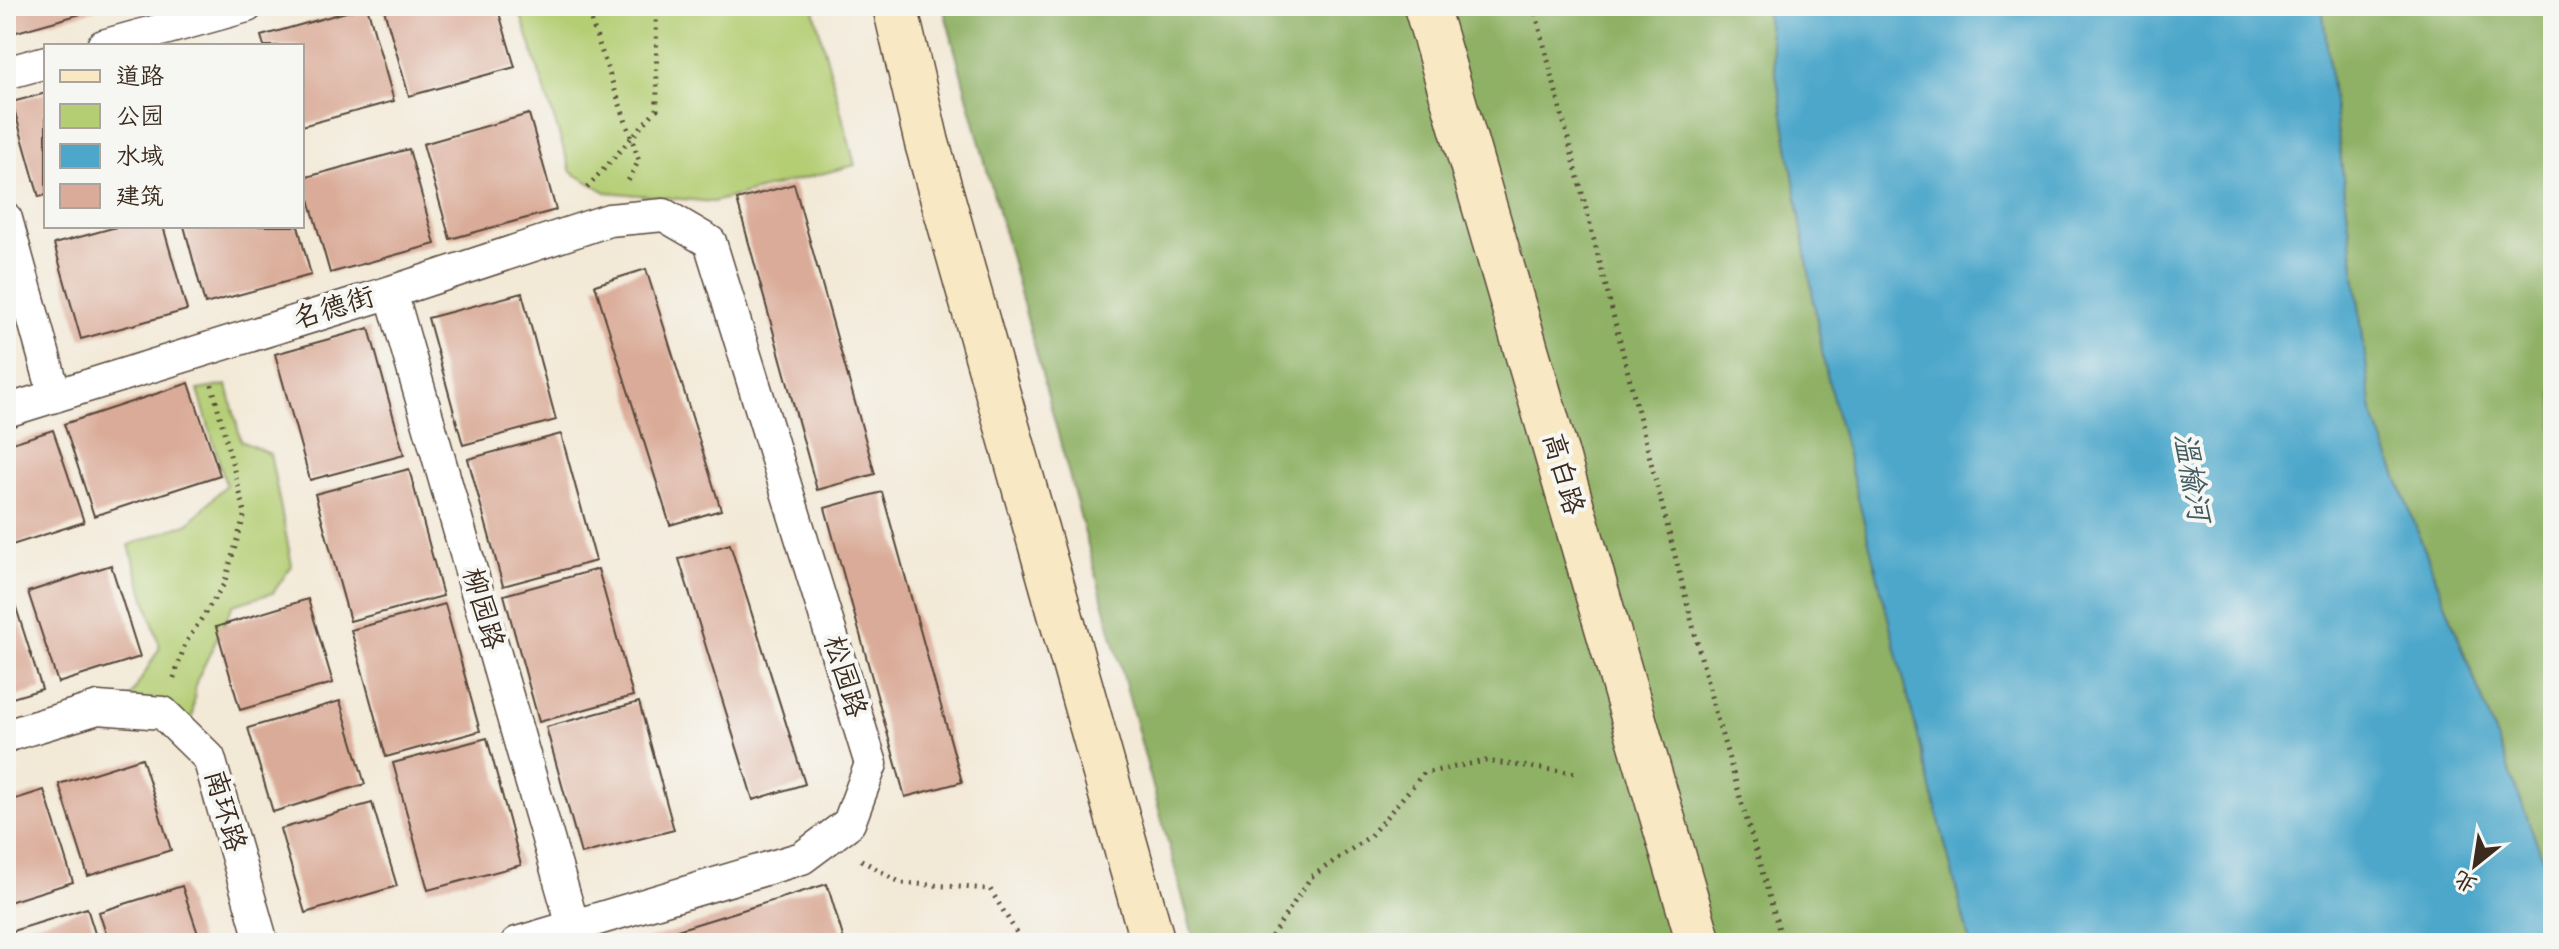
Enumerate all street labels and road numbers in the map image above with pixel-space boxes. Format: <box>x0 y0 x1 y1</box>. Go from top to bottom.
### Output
street label: 名德街 <box>288 279 380 339</box>
street label: 高白路 <box>1533 429 1591 519</box>
street label: 柳园路 <box>453 564 511 654</box>
street label: 松园路 <box>814 631 874 723</box>
street label: 南环路 <box>195 766 253 856</box>

